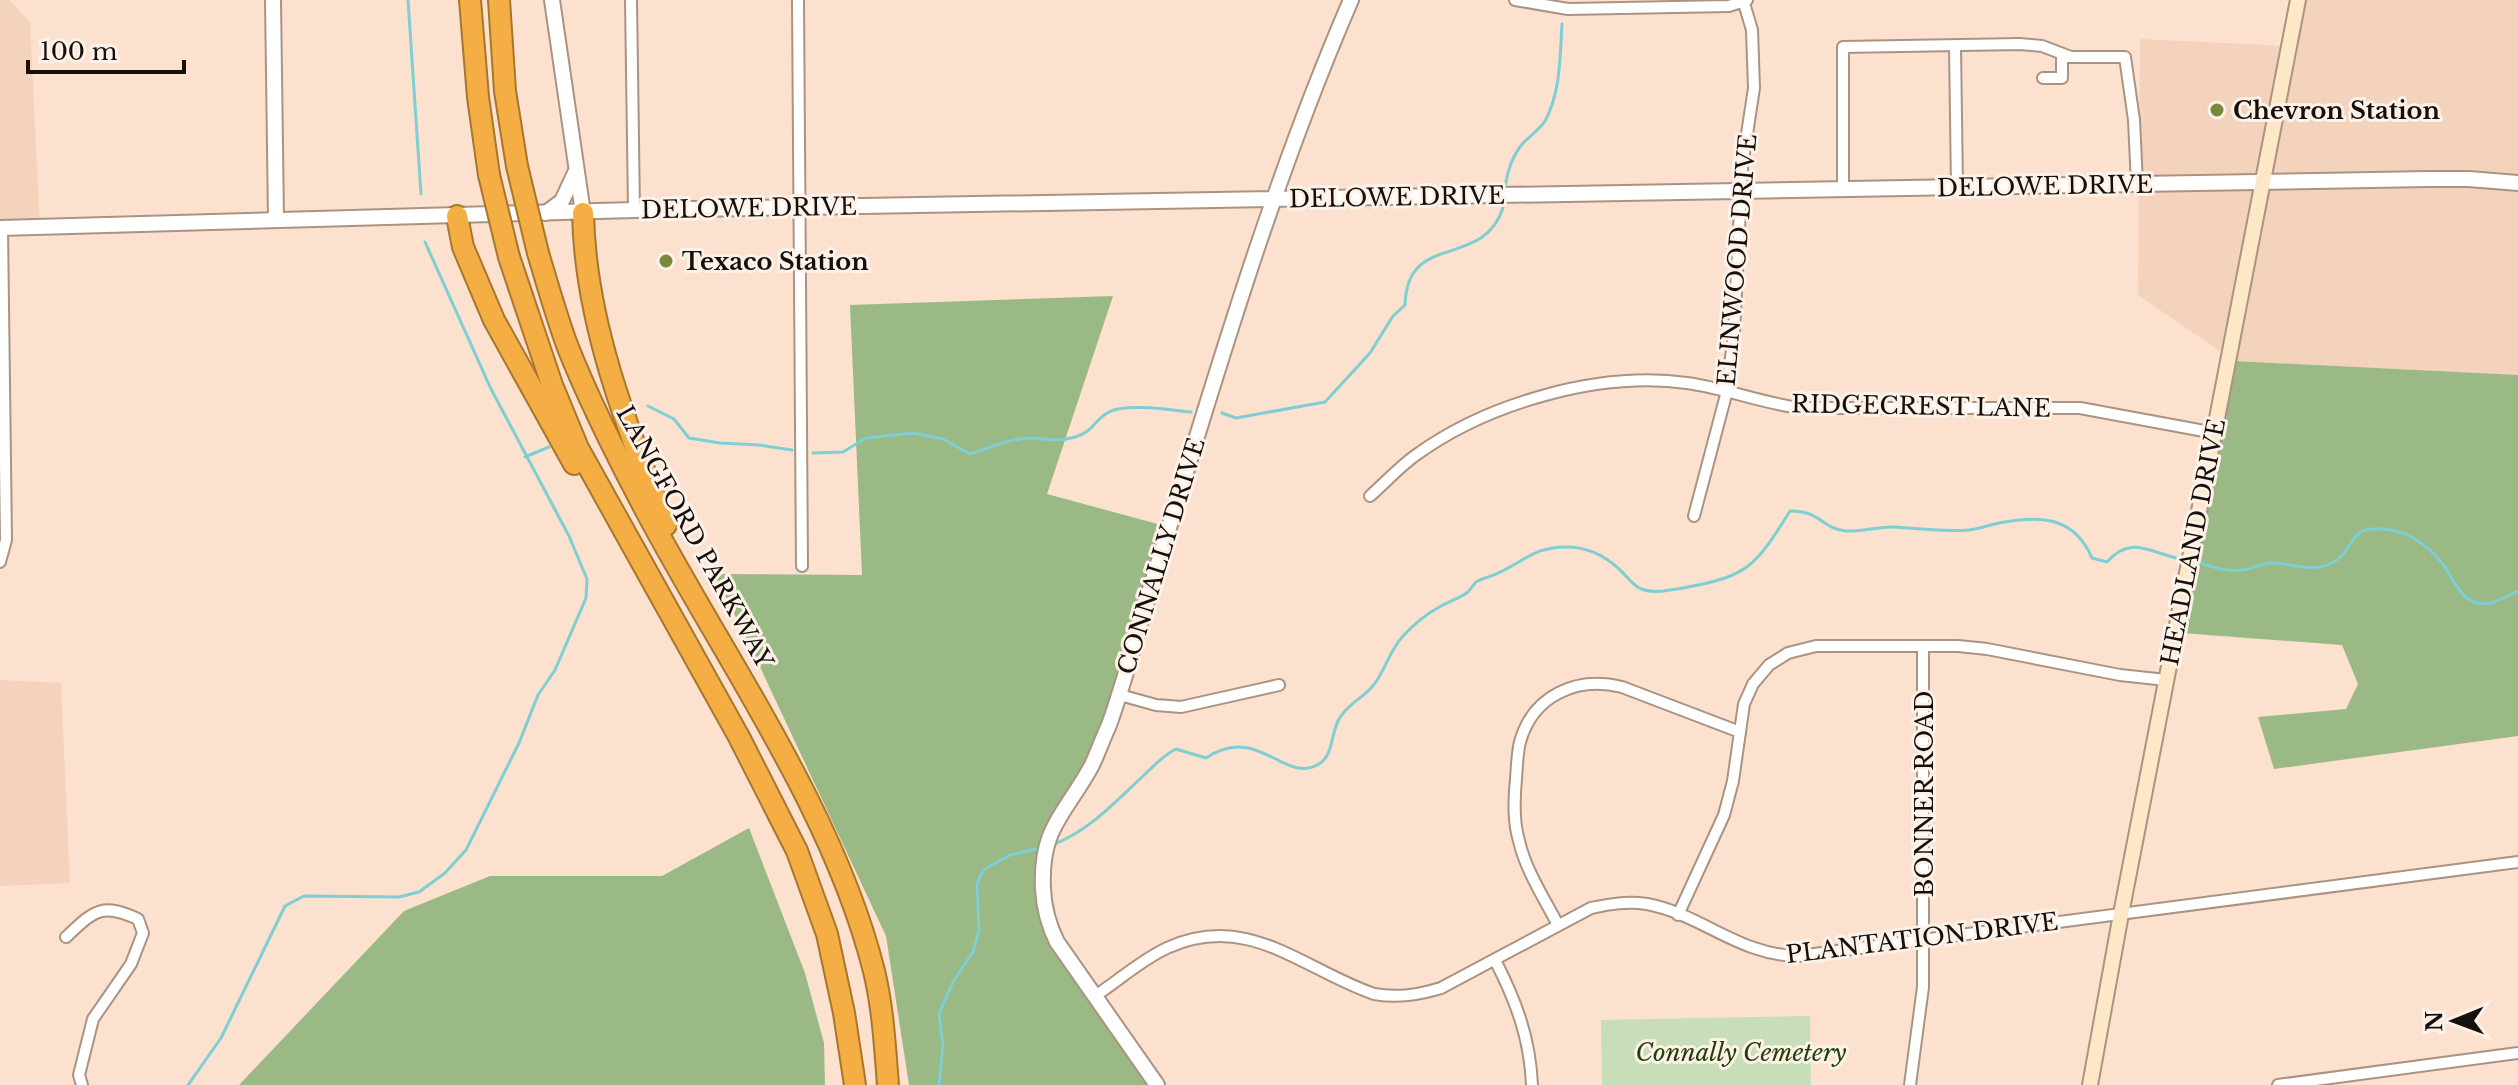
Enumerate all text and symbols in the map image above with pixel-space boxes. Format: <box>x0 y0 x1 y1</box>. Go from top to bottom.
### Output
scale bar <box>28 24 184 74</box>
text: 100 m <box>40 37 118 66</box>
place label: Chevron Station <box>2233 96 2440 125</box>
marker: Chevron Station <box>2208 101 2226 119</box>
street label: ELINWOOD DRIVE <box>1712 133 1762 387</box>
street label: DELOWE DRIVE <box>1937 170 2153 202</box>
street label: DELOWE DRIVE <box>1289 181 1505 213</box>
street label: DELOWE DRIVE <box>641 192 857 224</box>
place label: Texaco Station <box>682 247 869 276</box>
marker: Texaco Station <box>657 252 675 270</box>
street label: RIDGECREST LANE <box>1791 389 2051 423</box>
street label: LANGFORD PARKWAY <box>611 401 780 674</box>
street label: HEADLAND DRIVE <box>2155 416 2231 668</box>
street label: CONNALLY DRIVE <box>1111 434 1211 678</box>
street label: BONNER ROAD <box>1910 691 1939 897</box>
street label: PLANTATION DRIVE <box>1784 907 2060 969</box>
north arrow <box>2414 981 2494 1061</box>
text: N <box>2421 1010 2448 1032</box>
park label: Connally Cemetery <box>1636 1038 1847 1067</box>

